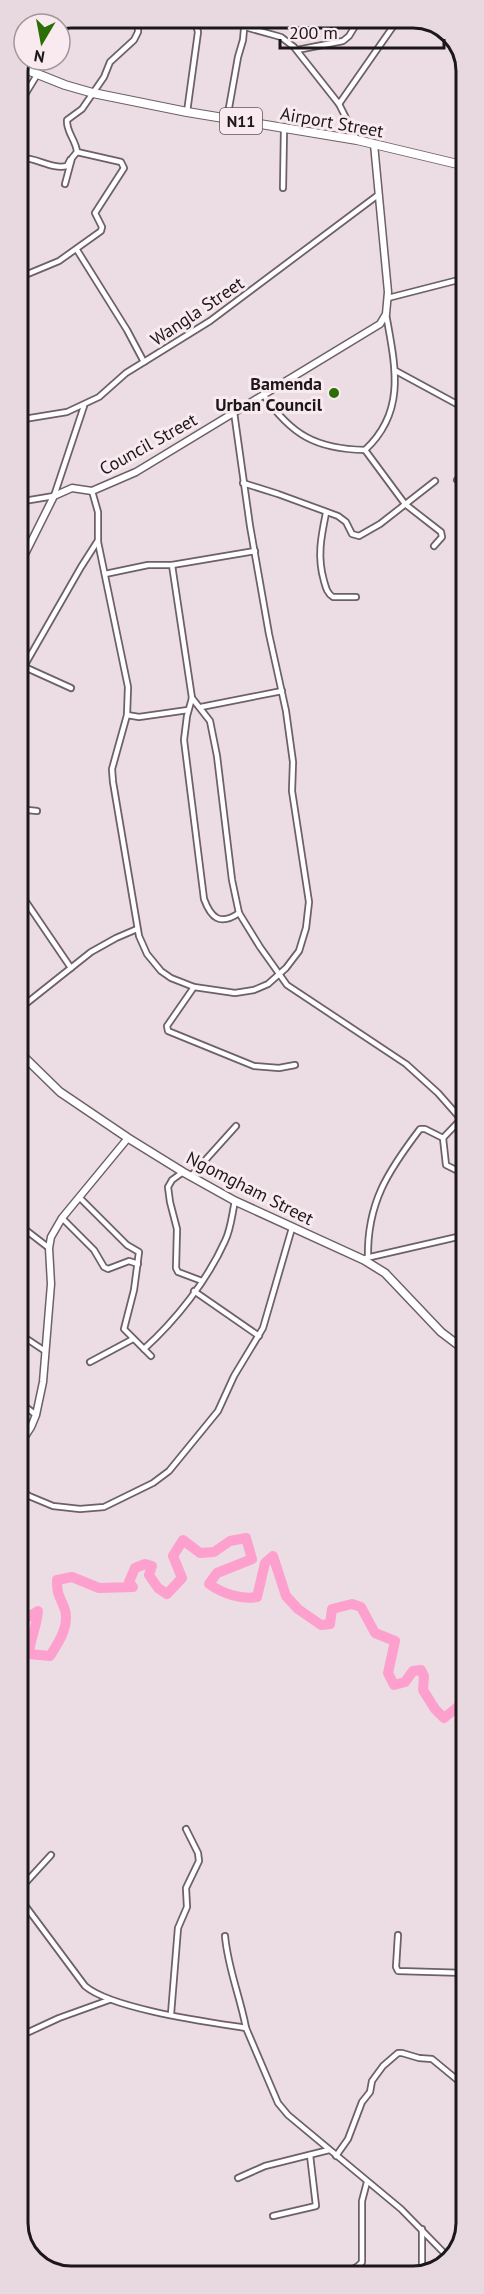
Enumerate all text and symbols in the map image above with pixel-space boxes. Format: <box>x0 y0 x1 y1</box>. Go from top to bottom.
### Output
north arrow <box>12 12 72 72</box>
scale bar <box>280 12 444 50</box>
text: 200 m <box>289 21 338 44</box>
text: N <box>32 46 46 68</box>
street label: Airport Street <box>279 102 385 142</box>
road number: N11 <box>220 108 262 134</box>
street label: Wangla Street <box>146 271 248 351</box>
place label: Bamenda Urban Council <box>215 372 323 416</box>
marker: Bamenda Urban Council <box>327 386 341 400</box>
street label: Council Street <box>95 408 201 480</box>
street label: Ngomgham Street <box>182 1146 318 1230</box>

